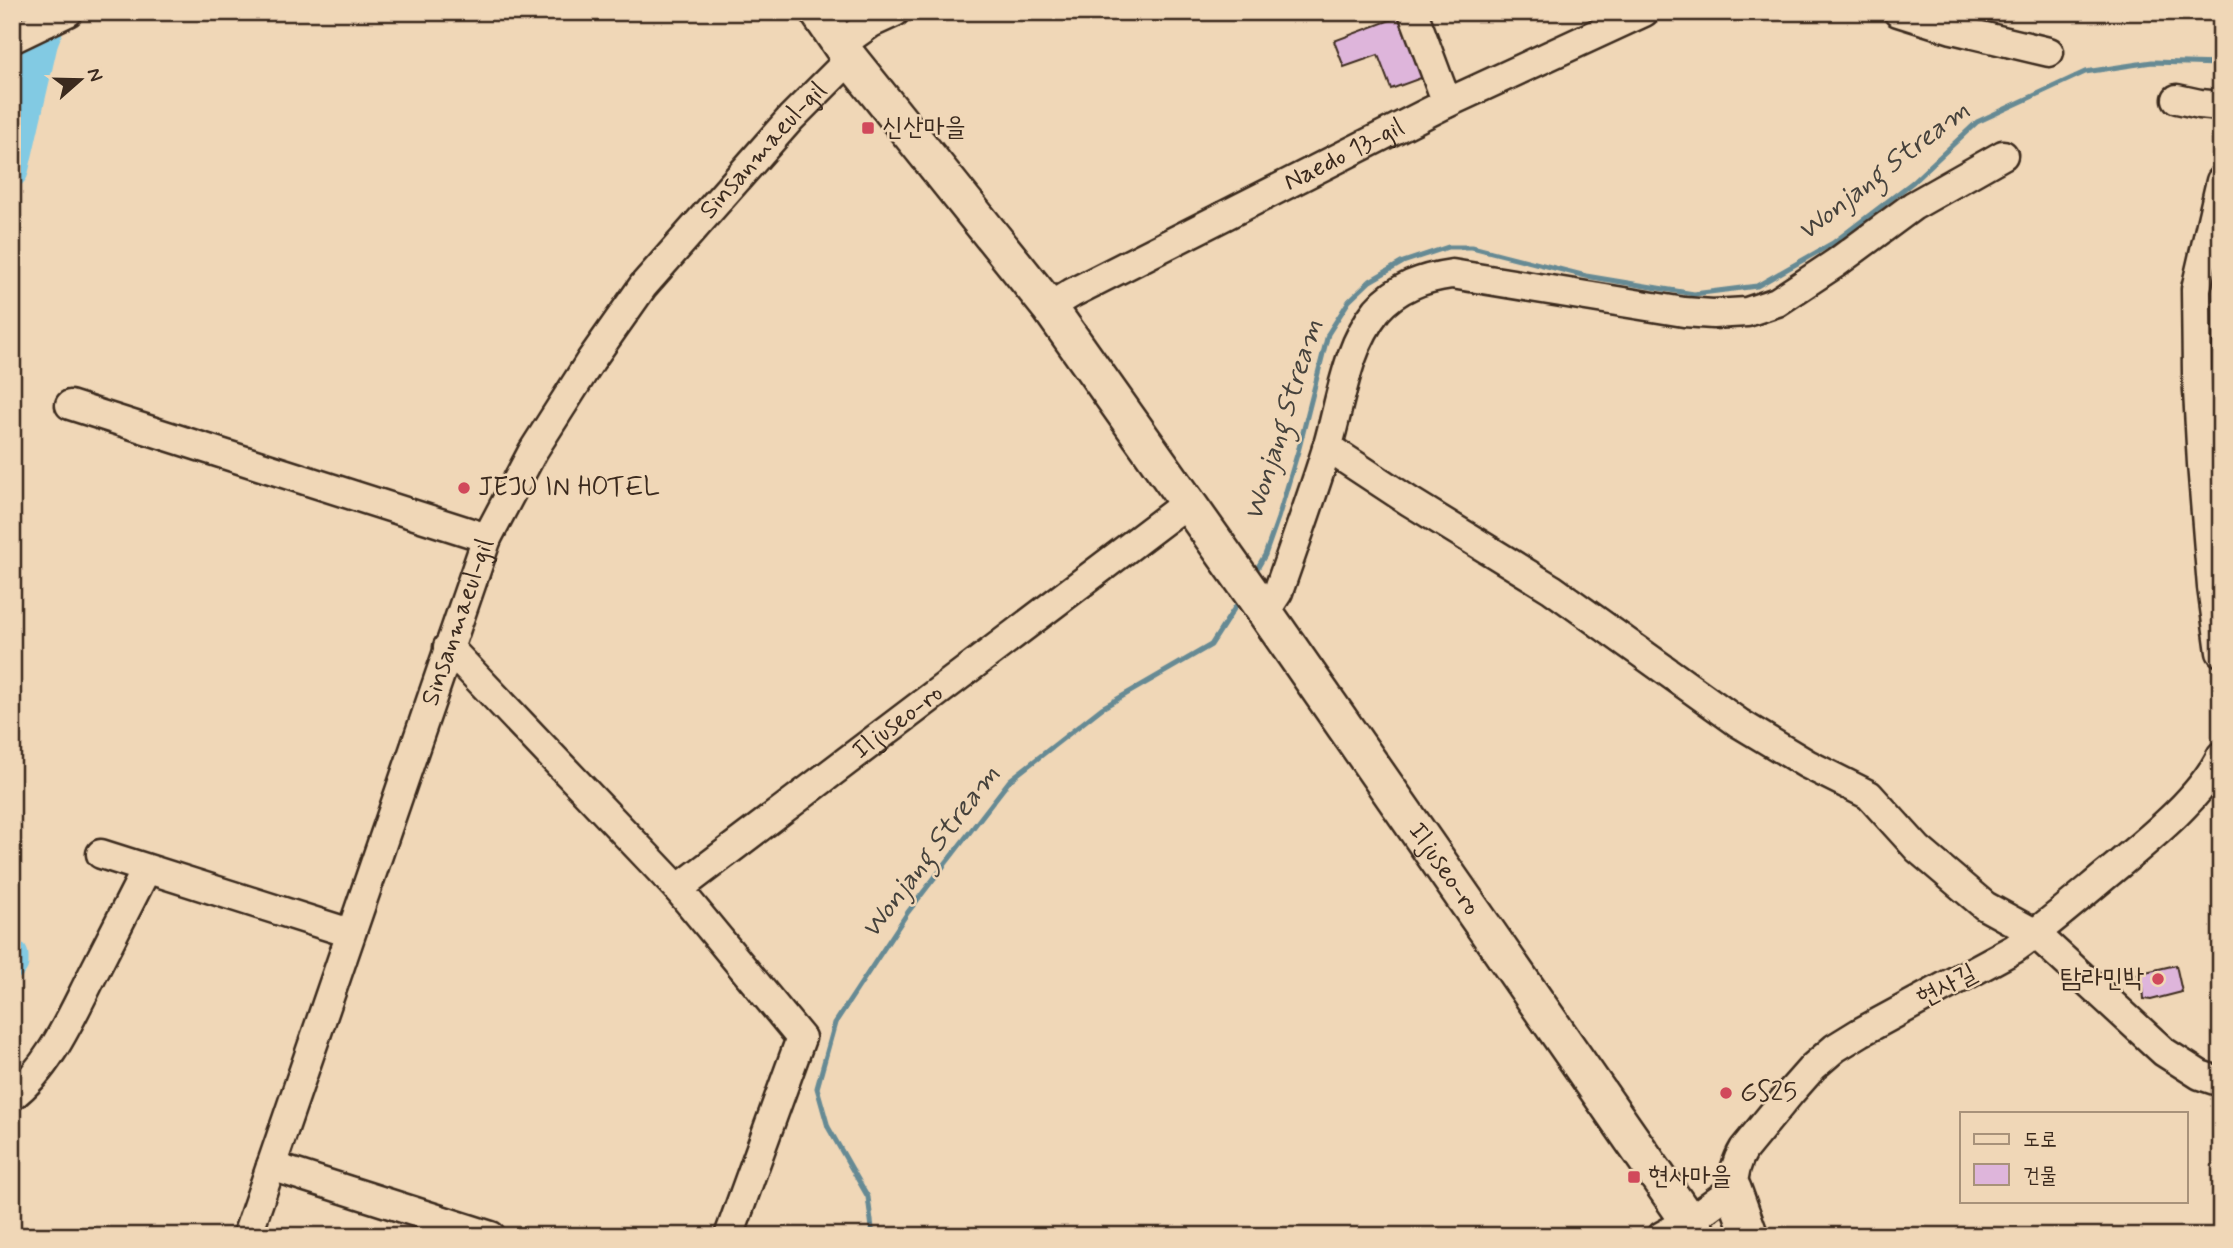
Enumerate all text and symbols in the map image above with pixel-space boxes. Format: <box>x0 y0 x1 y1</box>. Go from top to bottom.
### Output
north arrow <box>46 46 116 116</box>
text: N <box>81 64 108 85</box>
street label: Sinsanmaeul-gil <box>692 74 835 227</box>
water label: Wonjang Stream <box>1790 92 1980 252</box>
street label: Naedo 13-gil <box>1278 110 1410 200</box>
place label: 신산마을 <box>882 111 966 145</box>
marker: 신산마을 <box>860 120 876 136</box>
water label: Wonjang Stream <box>1236 315 1335 526</box>
place label: JEJU IN HOTEL <box>478 471 659 505</box>
marker: JEJU IN HOTEL <box>456 480 472 496</box>
street label: Sinsanmaeul-gil <box>414 534 503 710</box>
street label: Iljuseo-ro <box>845 677 950 768</box>
water label: Wonjang Stream <box>853 757 1011 948</box>
street label: Iljuseo-ro <box>1400 816 1488 922</box>
street label: 현사길 <box>1911 956 1983 1016</box>
place label: 탐라민박 <box>2060 962 2144 996</box>
marker: 탐라민박 <box>2150 971 2166 987</box>
place label: GS25 <box>1740 1076 1797 1110</box>
marker: GS25 <box>1718 1085 1734 1101</box>
legend <box>1960 1112 2188 1202</box>
text: 도로 <box>2023 1126 2057 1154</box>
place label: 현사마을 <box>1648 1160 1732 1194</box>
text: 건물 <box>2023 1162 2057 1190</box>
marker: 현사마을 <box>1626 1169 1642 1185</box>

